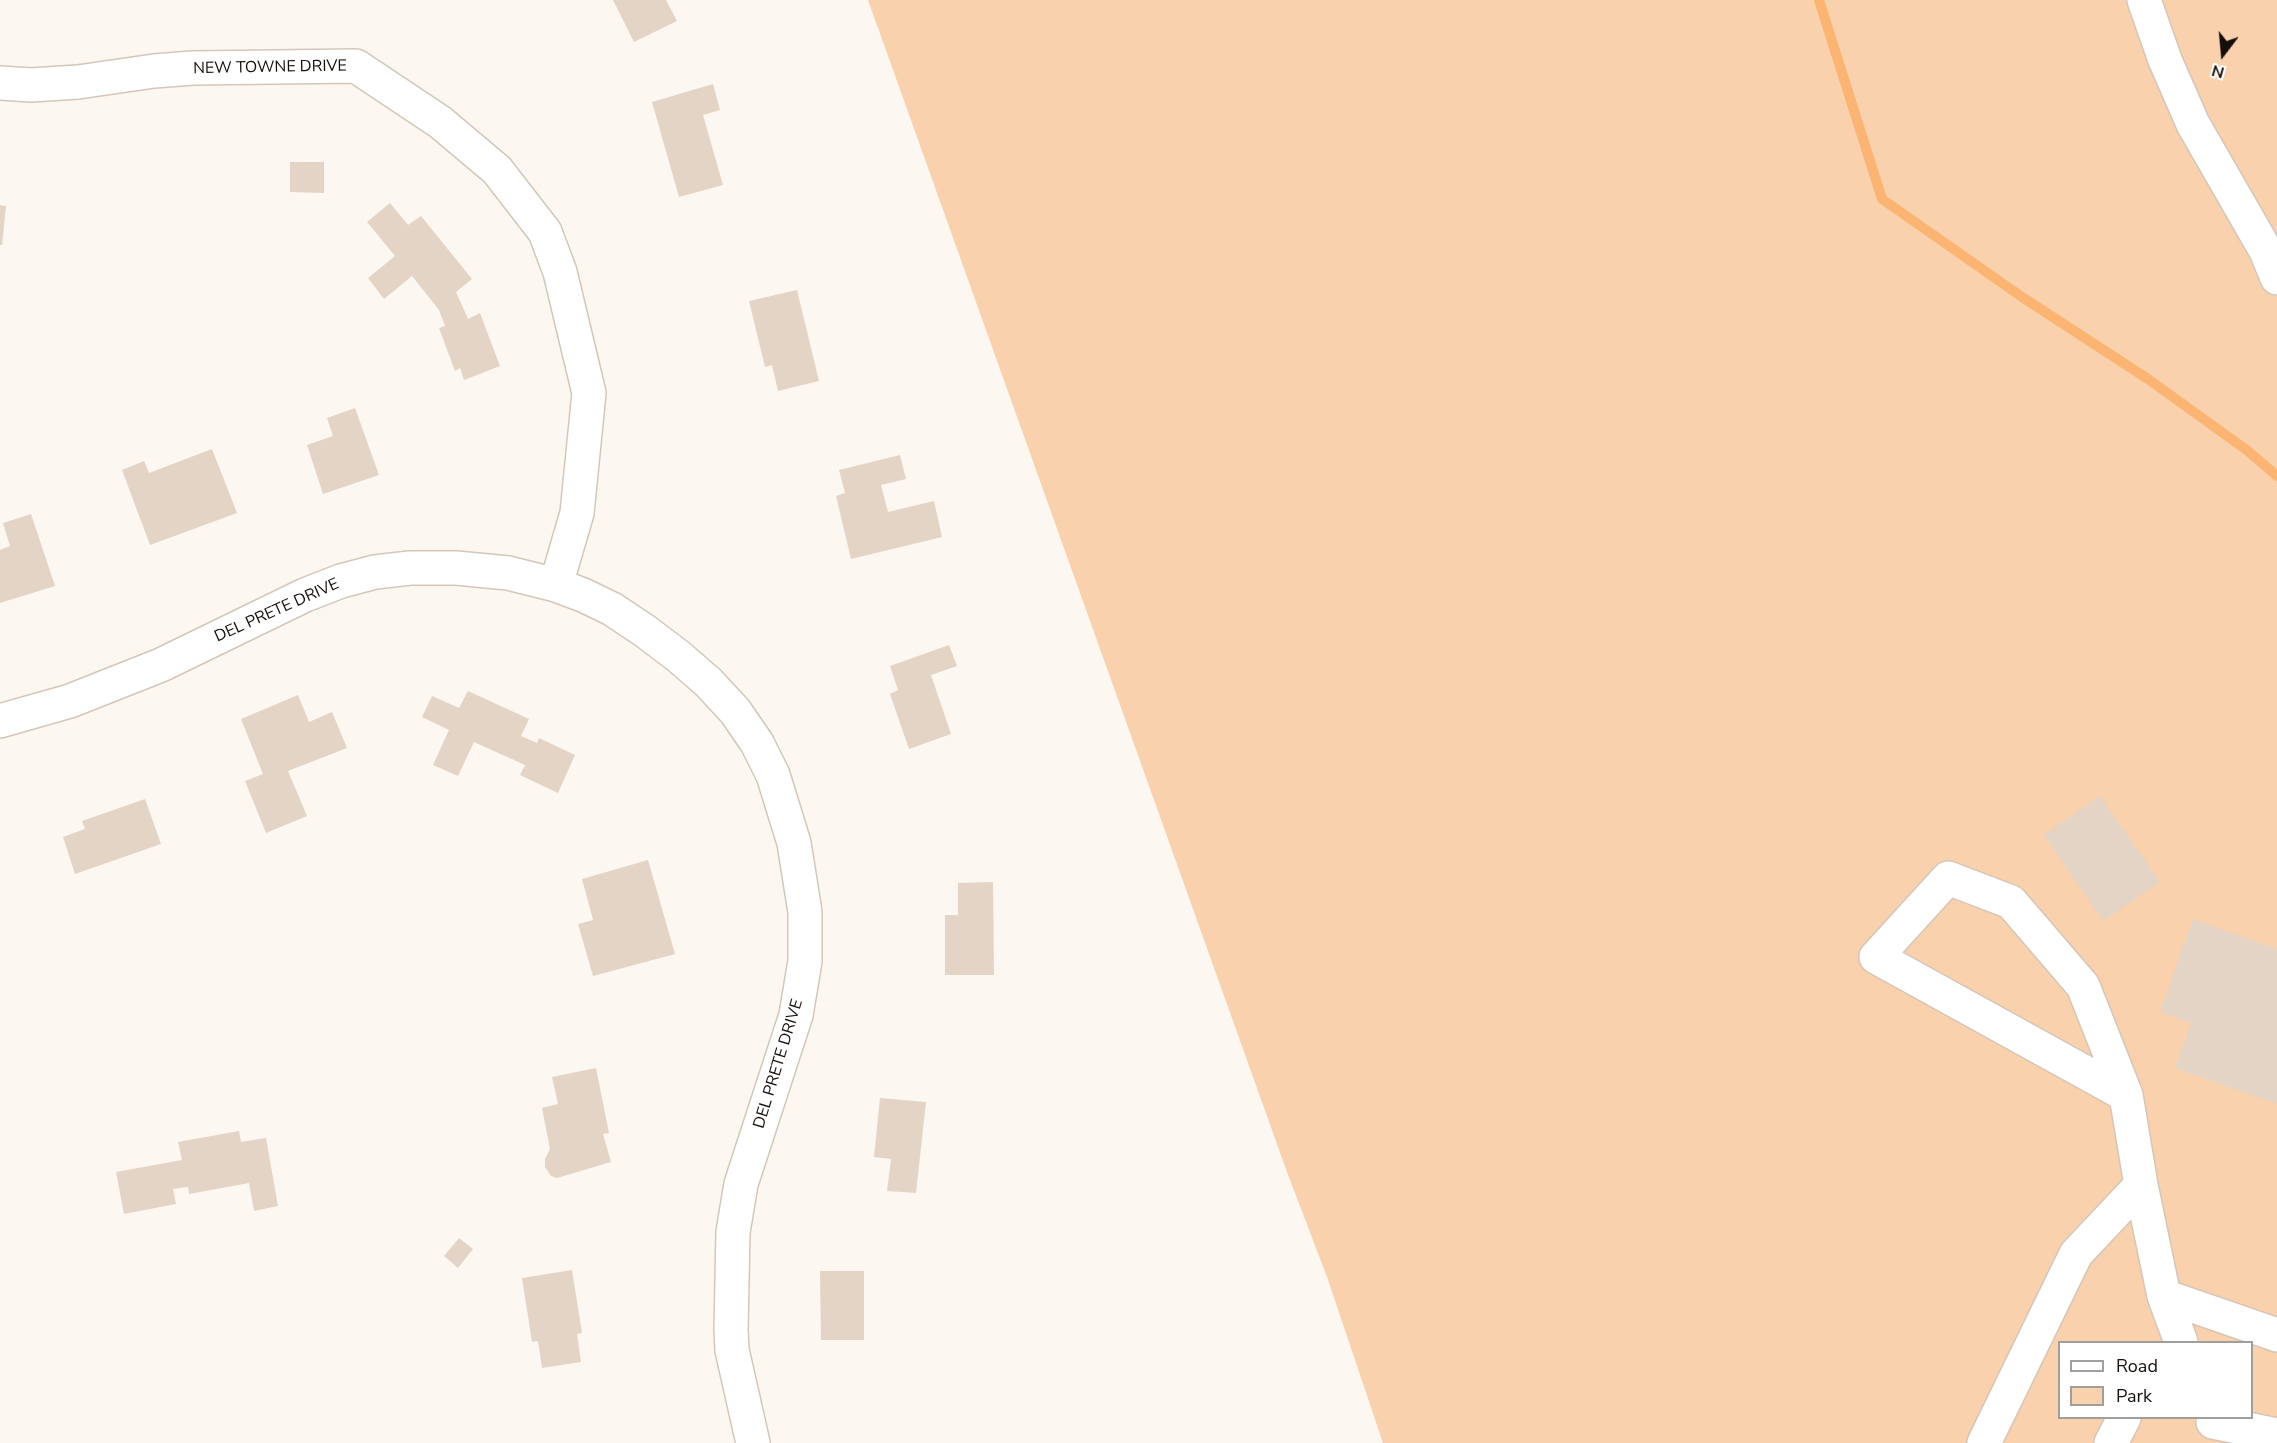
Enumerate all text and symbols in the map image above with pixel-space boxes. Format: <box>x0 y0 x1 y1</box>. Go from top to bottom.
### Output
north arrow <box>2193 24 2253 84</box>
street label: NEW TOWNE DRIVE <box>193 57 347 79</box>
text: N <box>2209 59 2227 84</box>
street label: DEL PRETE DRIVE <box>212 575 342 647</box>
street label: DEL PRETE DRIVE <box>750 997 808 1131</box>
legend <box>2058 1341 2253 1419</box>
text: Road <box>2116 1354 2158 1378</box>
text: Park <box>2116 1384 2152 1408</box>

